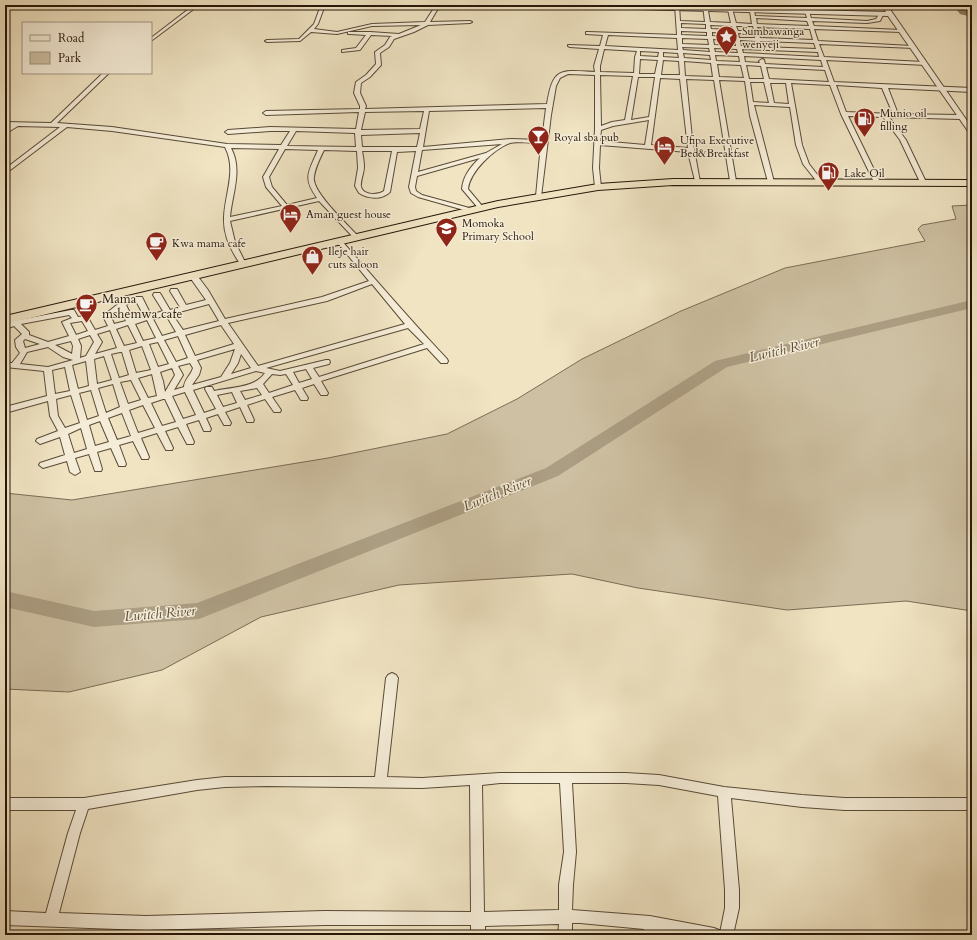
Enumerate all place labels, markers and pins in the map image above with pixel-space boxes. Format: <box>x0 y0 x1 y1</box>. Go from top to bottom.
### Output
place icon: Sumbawanga wenyeji <box>713 24 739 57</box>
place label: Sumbawanga wenyeji <box>742 24 804 52</box>
fuel station icon: Munio oil filling <box>851 106 877 139</box>
place label: Munio oil filling <box>880 106 927 134</box>
bar icon: Royal sba pub <box>525 124 551 157</box>
place label: Royal sba pub <box>554 130 619 145</box>
hotel icon: Ufipa Executive Bed&Breakfast <box>652 133 678 166</box>
place label: Ufipa Executive Bed&Breakfast <box>680 133 754 161</box>
fuel station icon: Lake Oil <box>815 160 841 193</box>
place label: Lake Oil <box>844 166 885 181</box>
hotel icon: Aman guest house <box>278 201 304 234</box>
place label: Aman guest house <box>306 207 391 222</box>
school or university icon: Momoka Primary School <box>433 216 459 249</box>
place label: Momoka Primary School <box>462 216 534 244</box>
cafe icon: Kwa mama cafe <box>143 230 169 263</box>
place label: Kwa mama cafe <box>172 236 246 251</box>
shop icon: Ileje hair cuts saloon <box>300 244 326 277</box>
place label: Ileje hair cuts saloon <box>328 244 379 272</box>
place label: Mama mshemwa cafe <box>102 290 182 323</box>
cafe icon: Mama mshemwa cafe <box>74 292 100 325</box>

